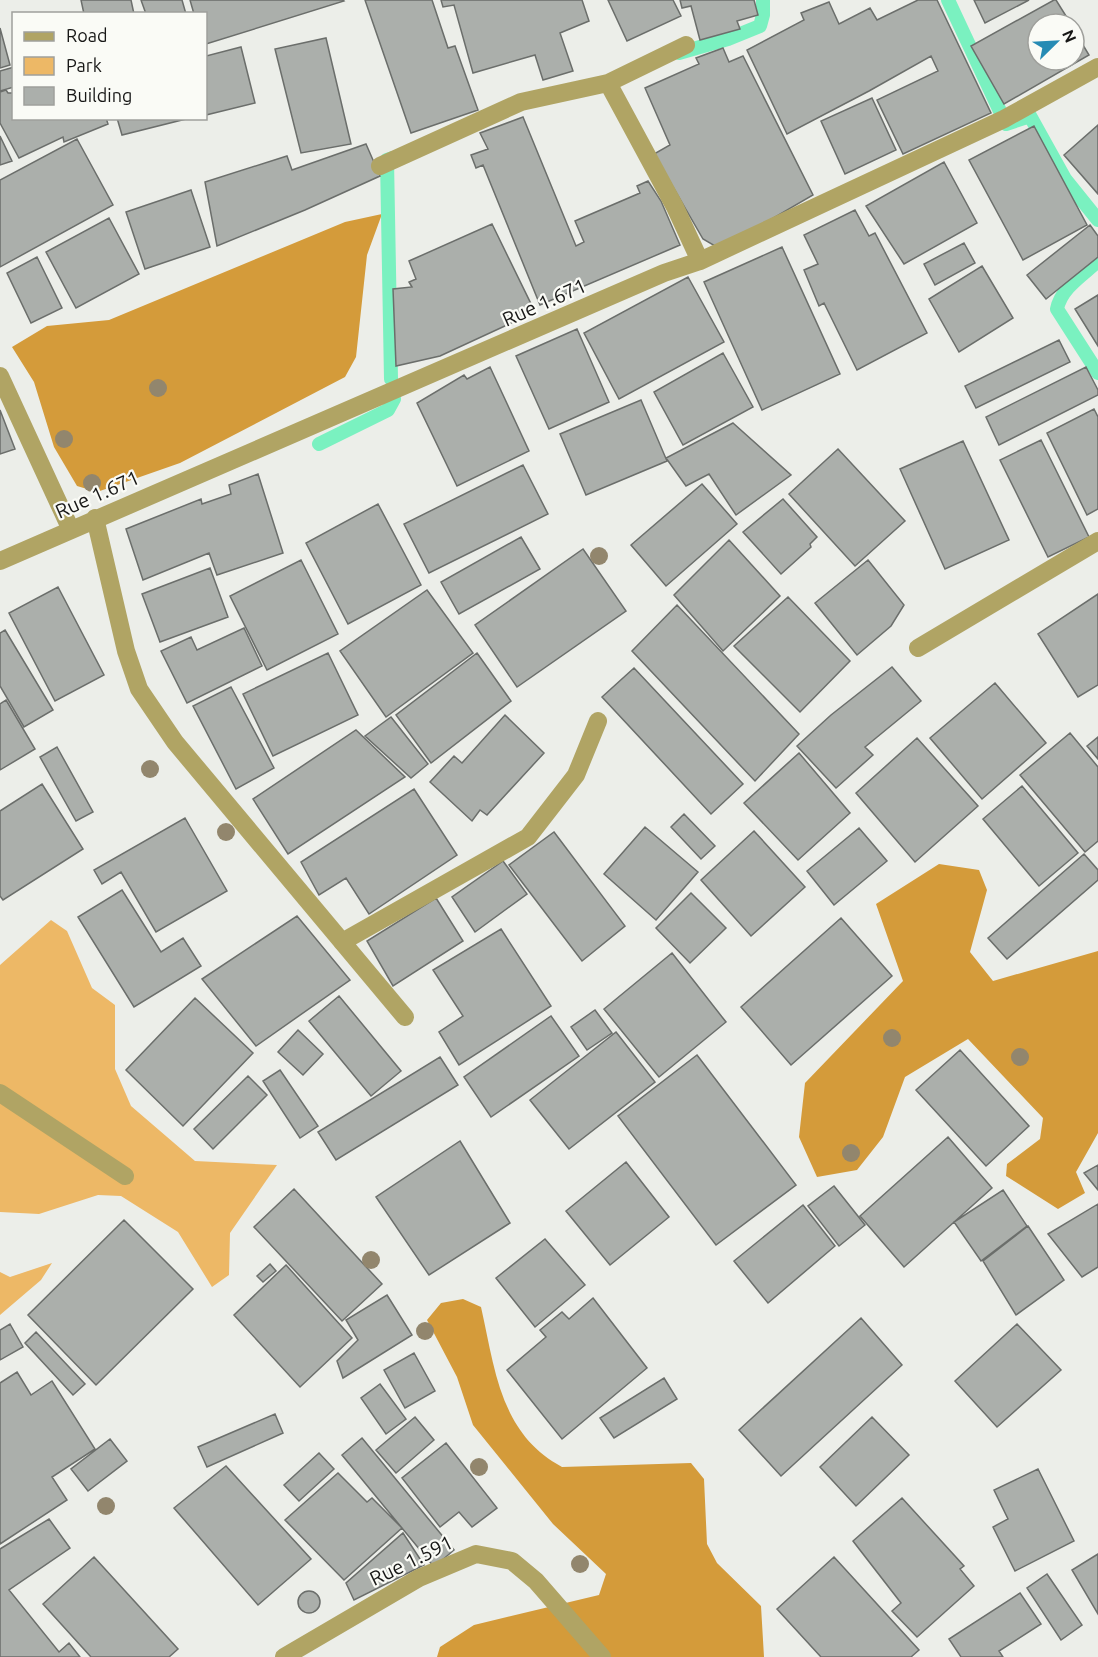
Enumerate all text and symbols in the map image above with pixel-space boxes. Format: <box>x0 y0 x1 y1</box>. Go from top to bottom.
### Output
legend <box>12 12 207 120</box>
north arrow <box>1026 12 1086 72</box>
text: Road <box>66 25 108 45</box>
text: N <box>1059 27 1080 45</box>
text: Park <box>66 55 102 75</box>
text: Building <box>66 85 132 105</box>
street label: Rue 1.671 <box>498 273 590 331</box>
street label: Rue 1.671 <box>51 465 143 523</box>
street label: Rue 1.591 <box>366 1530 456 1590</box>

